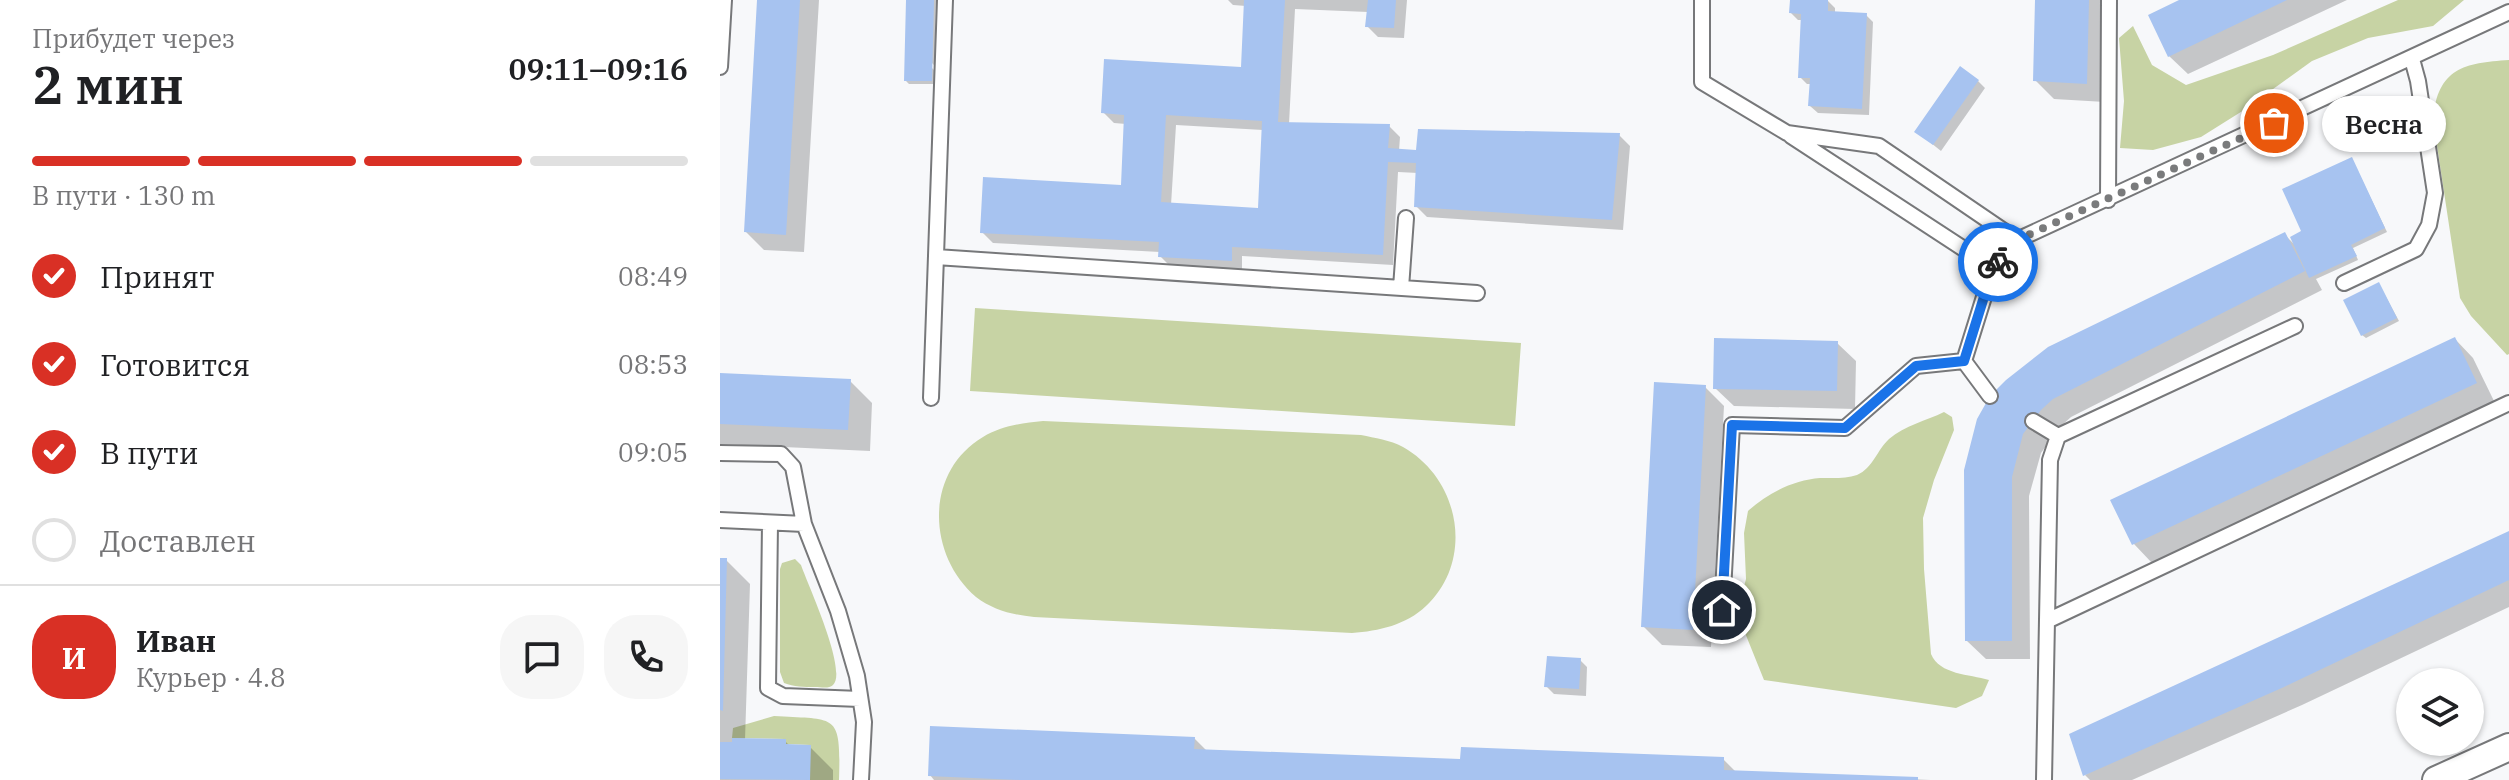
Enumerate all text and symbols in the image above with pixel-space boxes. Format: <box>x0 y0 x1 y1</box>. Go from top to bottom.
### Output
text: Прибудет через <box>32 21 235 55</box>
text: 09:11–09:16 <box>508 49 688 88</box>
text: 2 мин <box>32 51 184 118</box>
pin <box>2240 89 2308 157</box>
callout: Весна <box>2322 95 2446 151</box>
icon: bag <box>2252 101 2296 145</box>
text: Весна <box>2345 107 2423 141</box>
text: В пути · 130 m <box>32 178 216 212</box>
courier <box>1958 222 2038 302</box>
icon: bike <box>1976 240 2020 284</box>
icon: check <box>32 254 76 298</box>
text: Принят <box>100 257 215 296</box>
text: 08:49 <box>618 259 688 293</box>
icon: check <box>32 342 76 386</box>
text: Готовится <box>100 345 250 384</box>
text: 08:53 <box>618 347 688 381</box>
icon: check <box>32 430 76 474</box>
text: В пути <box>100 433 199 472</box>
text: 09:05 <box>618 435 688 469</box>
text: Доставлен <box>100 521 256 560</box>
pin <box>1688 576 1756 644</box>
icon: home <box>1700 588 1744 632</box>
button: chat <box>500 615 584 699</box>
button: phone <box>604 615 688 699</box>
text: Иван <box>136 621 216 660</box>
text: И <box>62 638 86 677</box>
text: Курьер · 4.8 <box>136 660 286 694</box>
map controls <box>2396 668 2484 756</box>
button: layers <box>2396 668 2484 756</box>

